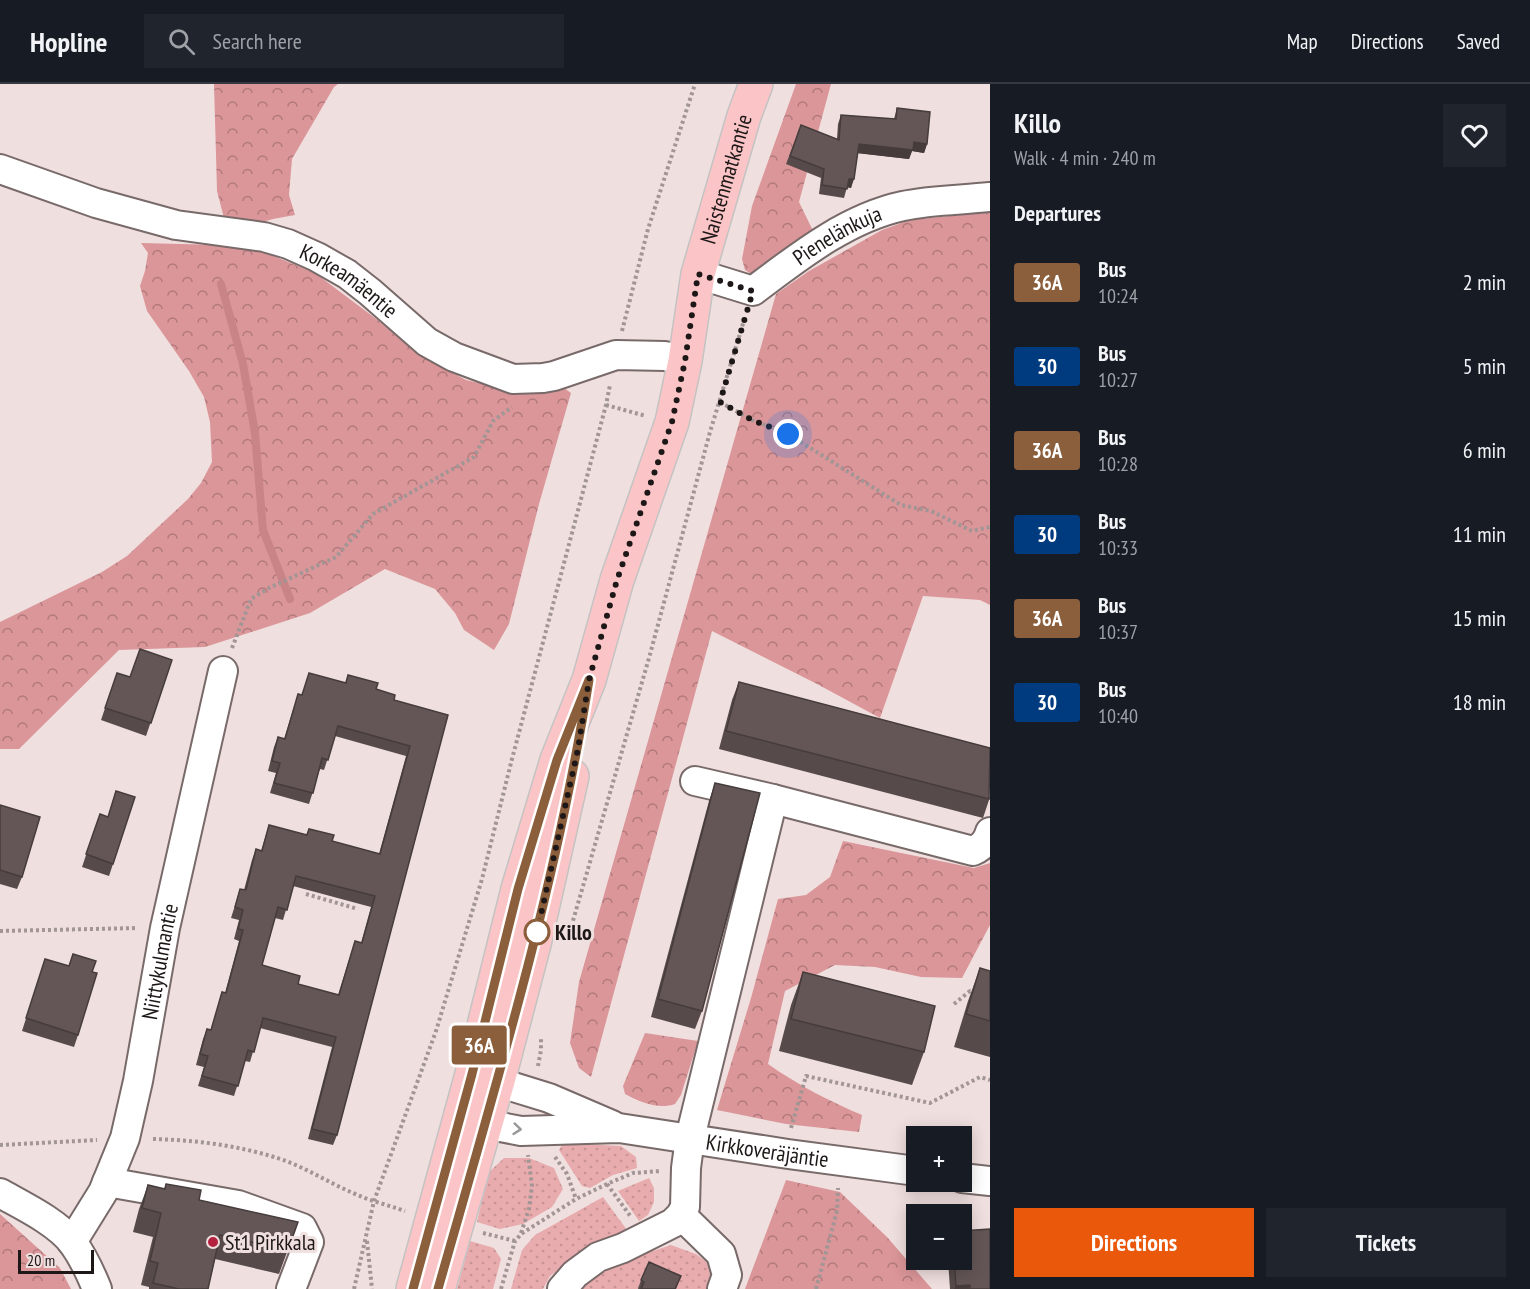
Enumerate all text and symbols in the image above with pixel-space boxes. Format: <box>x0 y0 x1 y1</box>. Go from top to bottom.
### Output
search box <box>144 14 564 68</box>
text: Hopline <box>30 23 108 60</box>
icon: search <box>165 25 198 58</box>
text: Search here <box>213 27 302 55</box>
text: Map <box>1287 28 1318 55</box>
text: Directions <box>1351 28 1424 55</box>
text: Saved <box>1457 28 1500 55</box>
text: Killo <box>1014 104 1061 141</box>
button: heart <box>1443 104 1506 167</box>
street label: Naistenmatkantie <box>694 111 758 247</box>
text: Walk · 4 min · 240 m <box>1014 145 1156 171</box>
street label: Pienelänkuja <box>787 199 885 271</box>
text: Departures <box>1014 199 1101 227</box>
street label: Korkeamäentie <box>296 237 404 324</box>
text: Bus <box>1098 255 1126 283</box>
text: 2 min <box>1463 268 1506 296</box>
text: 36A <box>1032 269 1062 296</box>
text: 10:24 <box>1098 283 1138 309</box>
text: Bus <box>1098 339 1126 367</box>
text: 5 min <box>1463 352 1506 380</box>
text: 30 <box>1037 353 1057 380</box>
text: 10:27 <box>1098 367 1138 393</box>
your location <box>773 419 803 449</box>
text: Bus <box>1098 423 1126 451</box>
text: 6 min <box>1463 436 1506 464</box>
text: 36A <box>1032 437 1062 464</box>
text: 10:28 <box>1098 451 1138 477</box>
text: Bus <box>1098 507 1126 535</box>
text: 11 min <box>1453 520 1506 548</box>
text: 30 <box>1037 521 1057 548</box>
text: 10:33 <box>1098 535 1138 561</box>
text: Bus <box>1098 591 1126 619</box>
text: 15 min <box>1453 604 1506 632</box>
text: 36A <box>1032 605 1062 632</box>
text: 10:37 <box>1098 619 1138 645</box>
text: Bus <box>1098 675 1126 703</box>
text: 18 min <box>1453 688 1506 716</box>
text: 30 <box>1037 689 1057 716</box>
text: 10:40 <box>1098 703 1138 729</box>
street label: Niittykulmantie <box>135 901 184 1022</box>
place label: Killo <box>555 918 592 946</box>
marker: Killo <box>524 919 550 945</box>
line badge: 36A <box>444 1026 514 1064</box>
text: 36A <box>464 1032 494 1059</box>
one-way arrow <box>513 1123 522 1135</box>
map controls <box>906 1126 972 1270</box>
button: + <box>906 1126 972 1192</box>
street label: Kirkkoveräjäntie <box>704 1128 830 1173</box>
button: − <box>906 1204 972 1270</box>
button: Directions <box>1014 1208 1254 1277</box>
button: Tickets <box>1266 1208 1506 1277</box>
place label: St1 Pirkkala <box>225 1228 316 1256</box>
marker: St1 Pirkkala <box>206 1235 220 1249</box>
scale bar <box>18 1247 94 1274</box>
text: 20 m <box>27 1250 55 1270</box>

